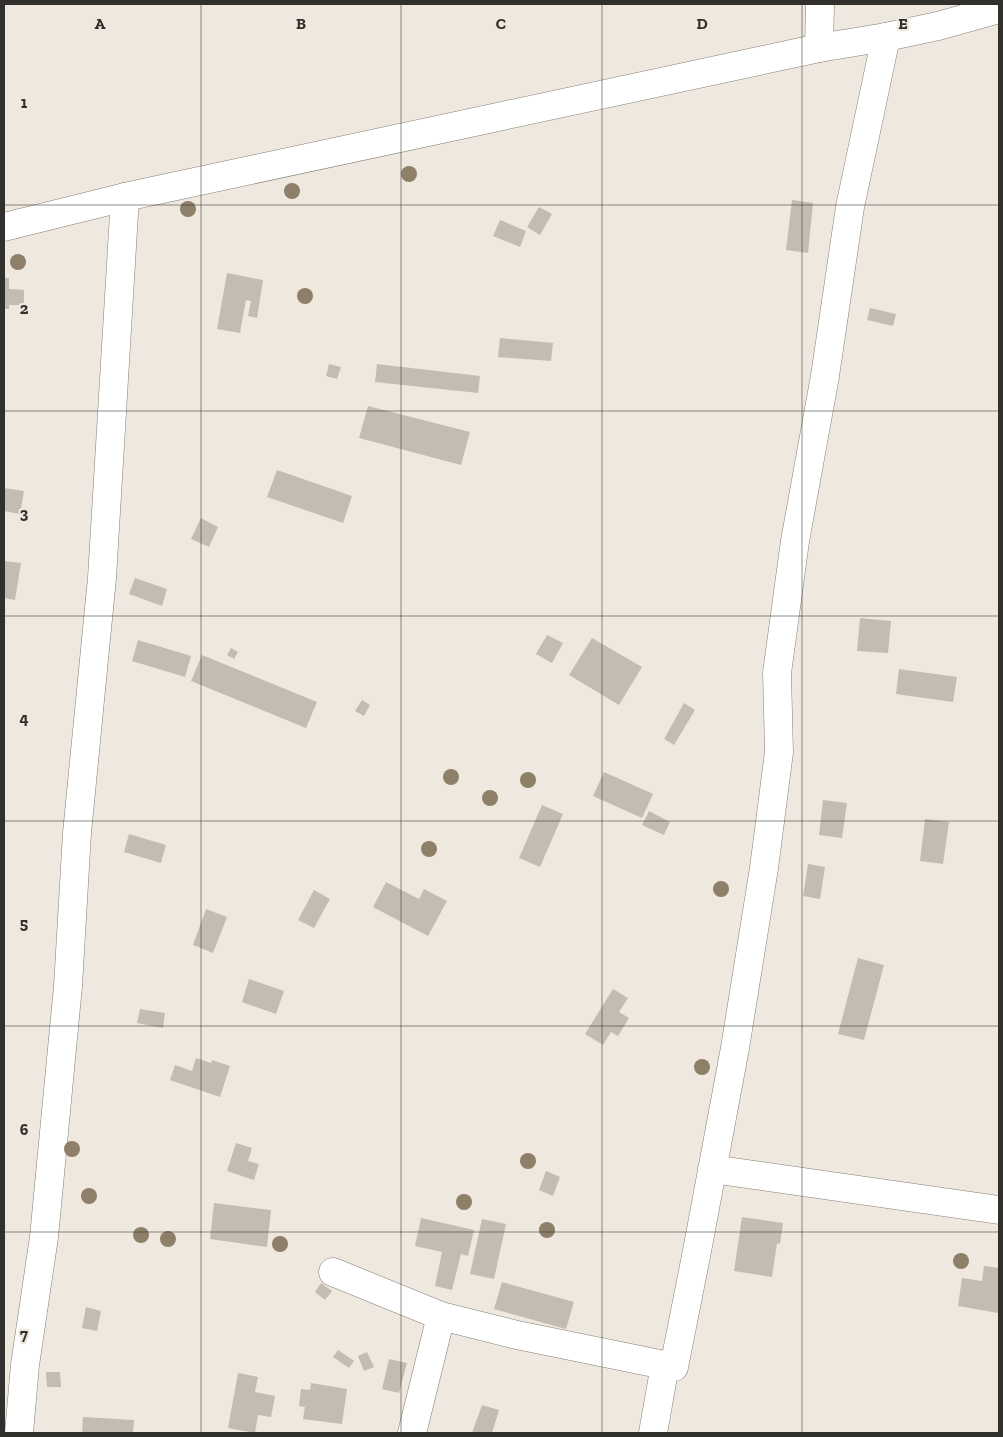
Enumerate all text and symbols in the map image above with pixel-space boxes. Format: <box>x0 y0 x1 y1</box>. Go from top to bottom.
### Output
text: A <box>95 14 106 33</box>
text: B <box>296 14 306 33</box>
text: C <box>496 14 506 33</box>
text: D <box>696 14 708 33</box>
text: E <box>898 14 908 33</box>
text: 1 <box>21 93 28 112</box>
text: 2 <box>20 299 29 318</box>
text: 3 <box>20 504 29 523</box>
text: 4 <box>19 709 29 728</box>
text: 5 <box>20 914 28 933</box>
text: 6 <box>20 1120 29 1139</box>
text: 7 <box>20 1325 28 1344</box>

